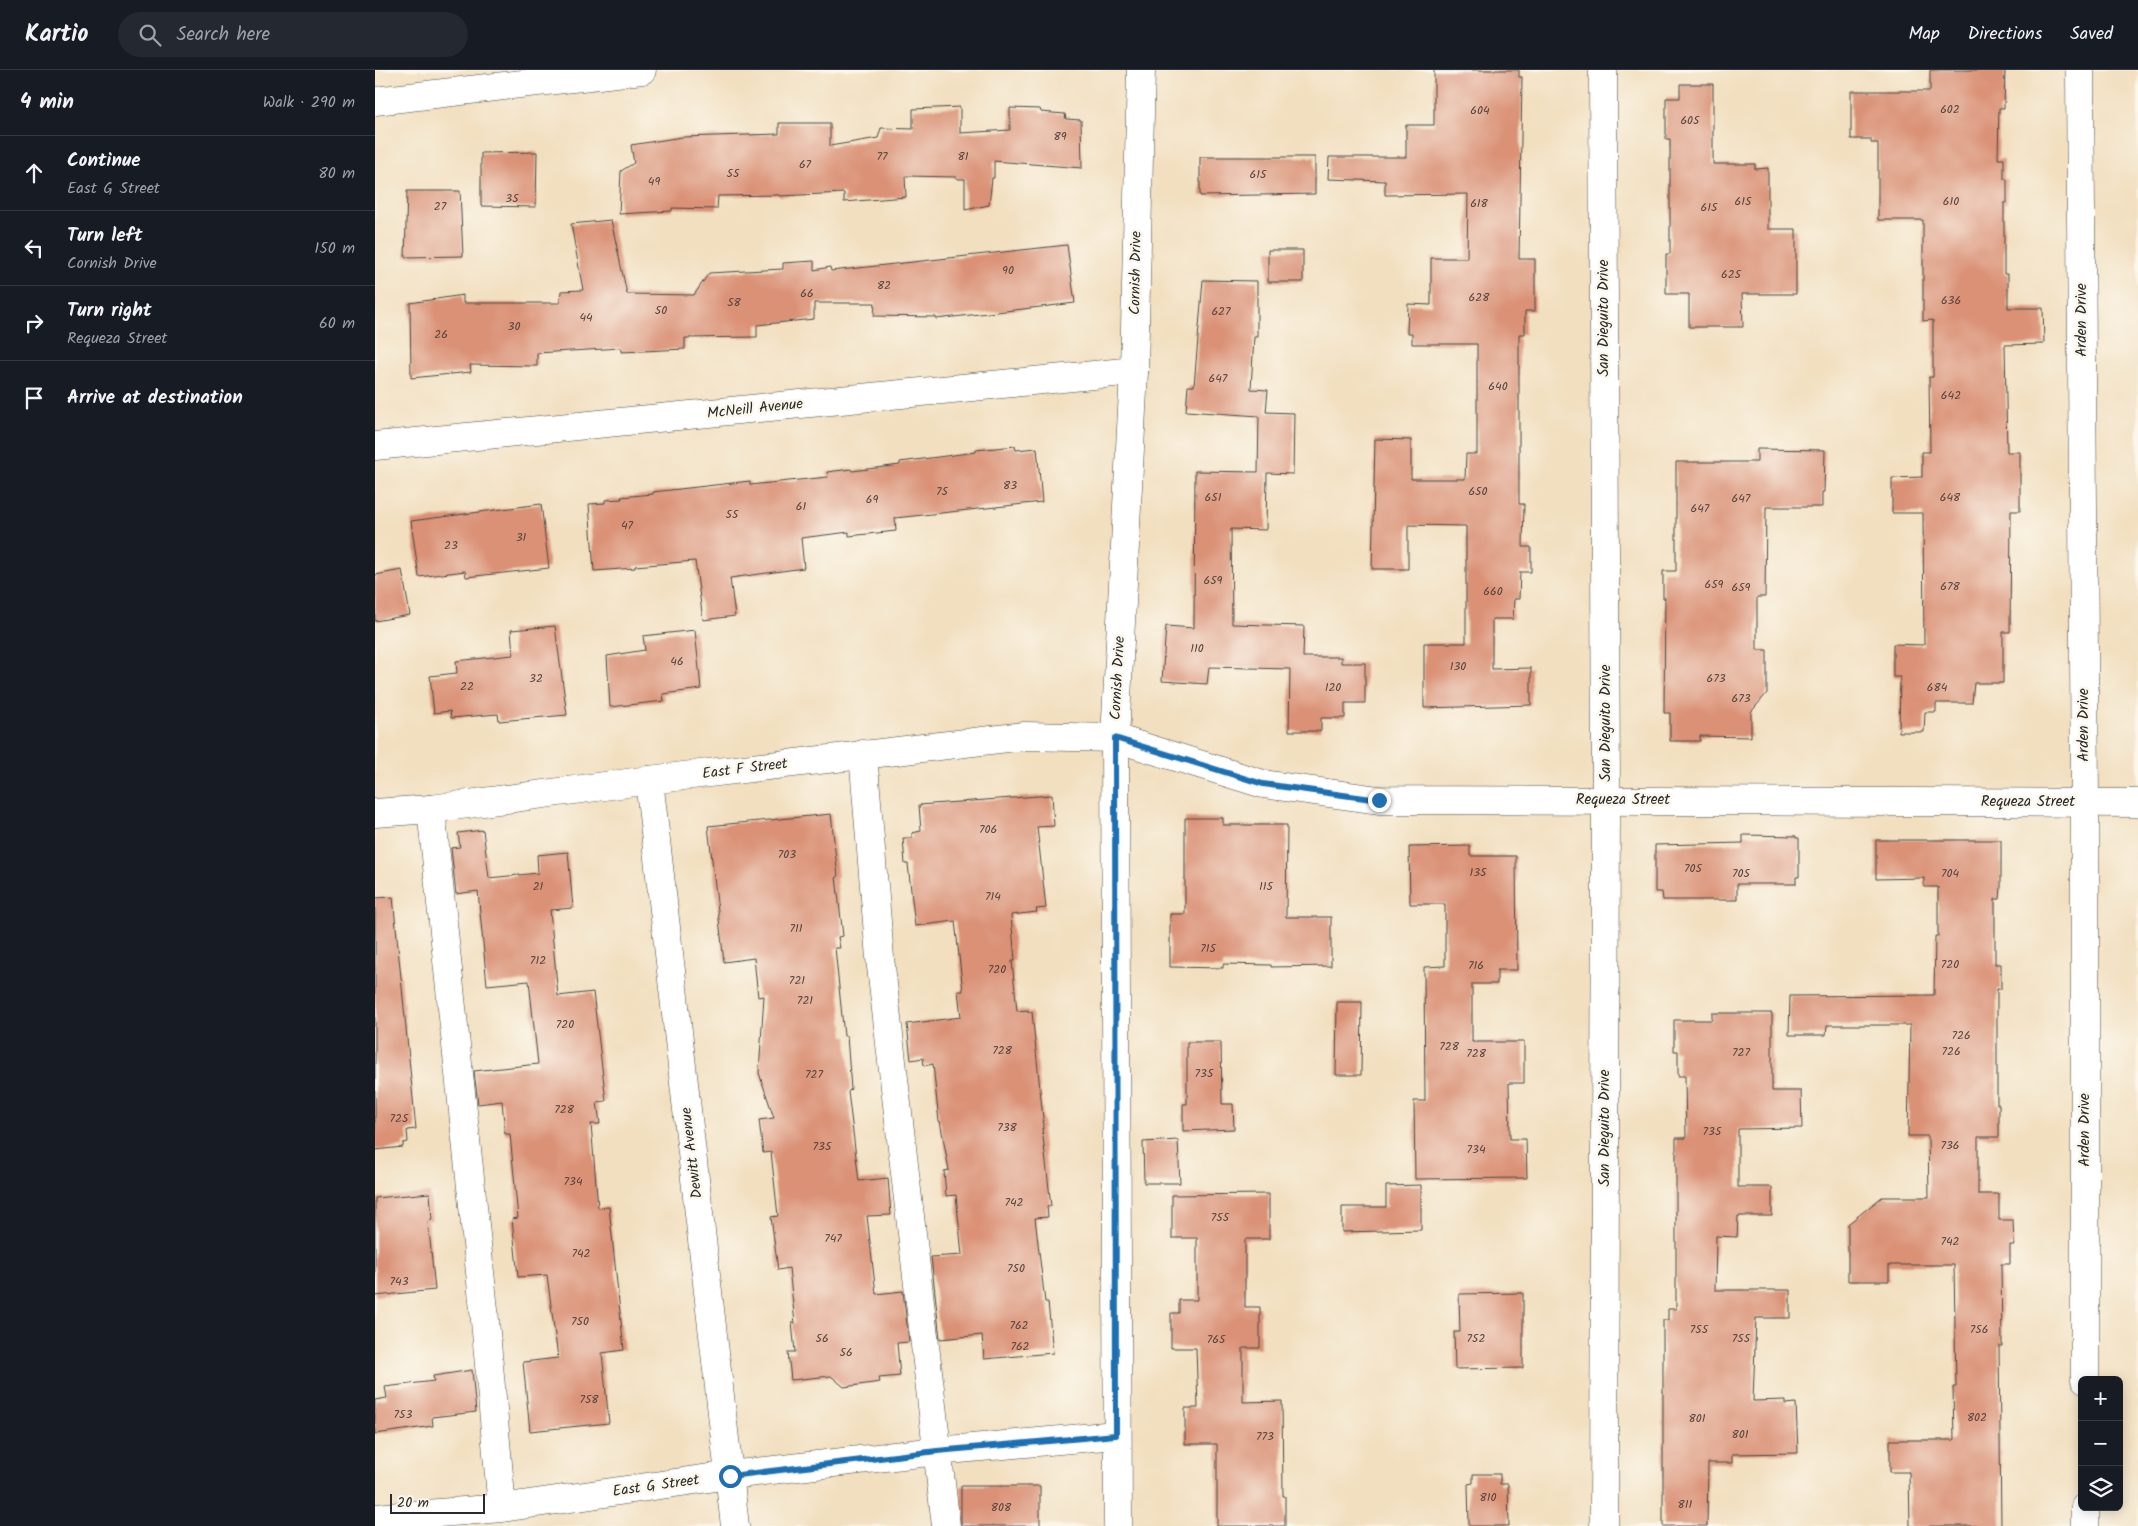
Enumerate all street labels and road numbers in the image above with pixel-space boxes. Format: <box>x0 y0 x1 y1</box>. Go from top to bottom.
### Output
street label: Cornish Drive <box>1123 231 1149 315</box>
street label: San Dieguito Drive <box>1592 259 1616 376</box>
street label: Arden Drive <box>2070 283 2094 357</box>
street label: McNeill Avenue <box>706 392 804 426</box>
street label: Cornish Drive <box>1104 635 1132 721</box>
street label: San Dieguito Drive <box>1594 664 1618 781</box>
street label: Arden Drive <box>2072 688 2096 762</box>
street label: East F Street <box>701 752 789 786</box>
street label: Requeza Street <box>1576 788 1670 812</box>
street label: Requeza Street <box>1981 790 2075 814</box>
street label: San Dieguito Drive <box>1593 1069 1617 1186</box>
street label: Arden Drive <box>2073 1093 2097 1167</box>
street label: Dewitt Avenue <box>674 1106 710 1200</box>
street label: East G Street <box>611 1468 701 1504</box>

